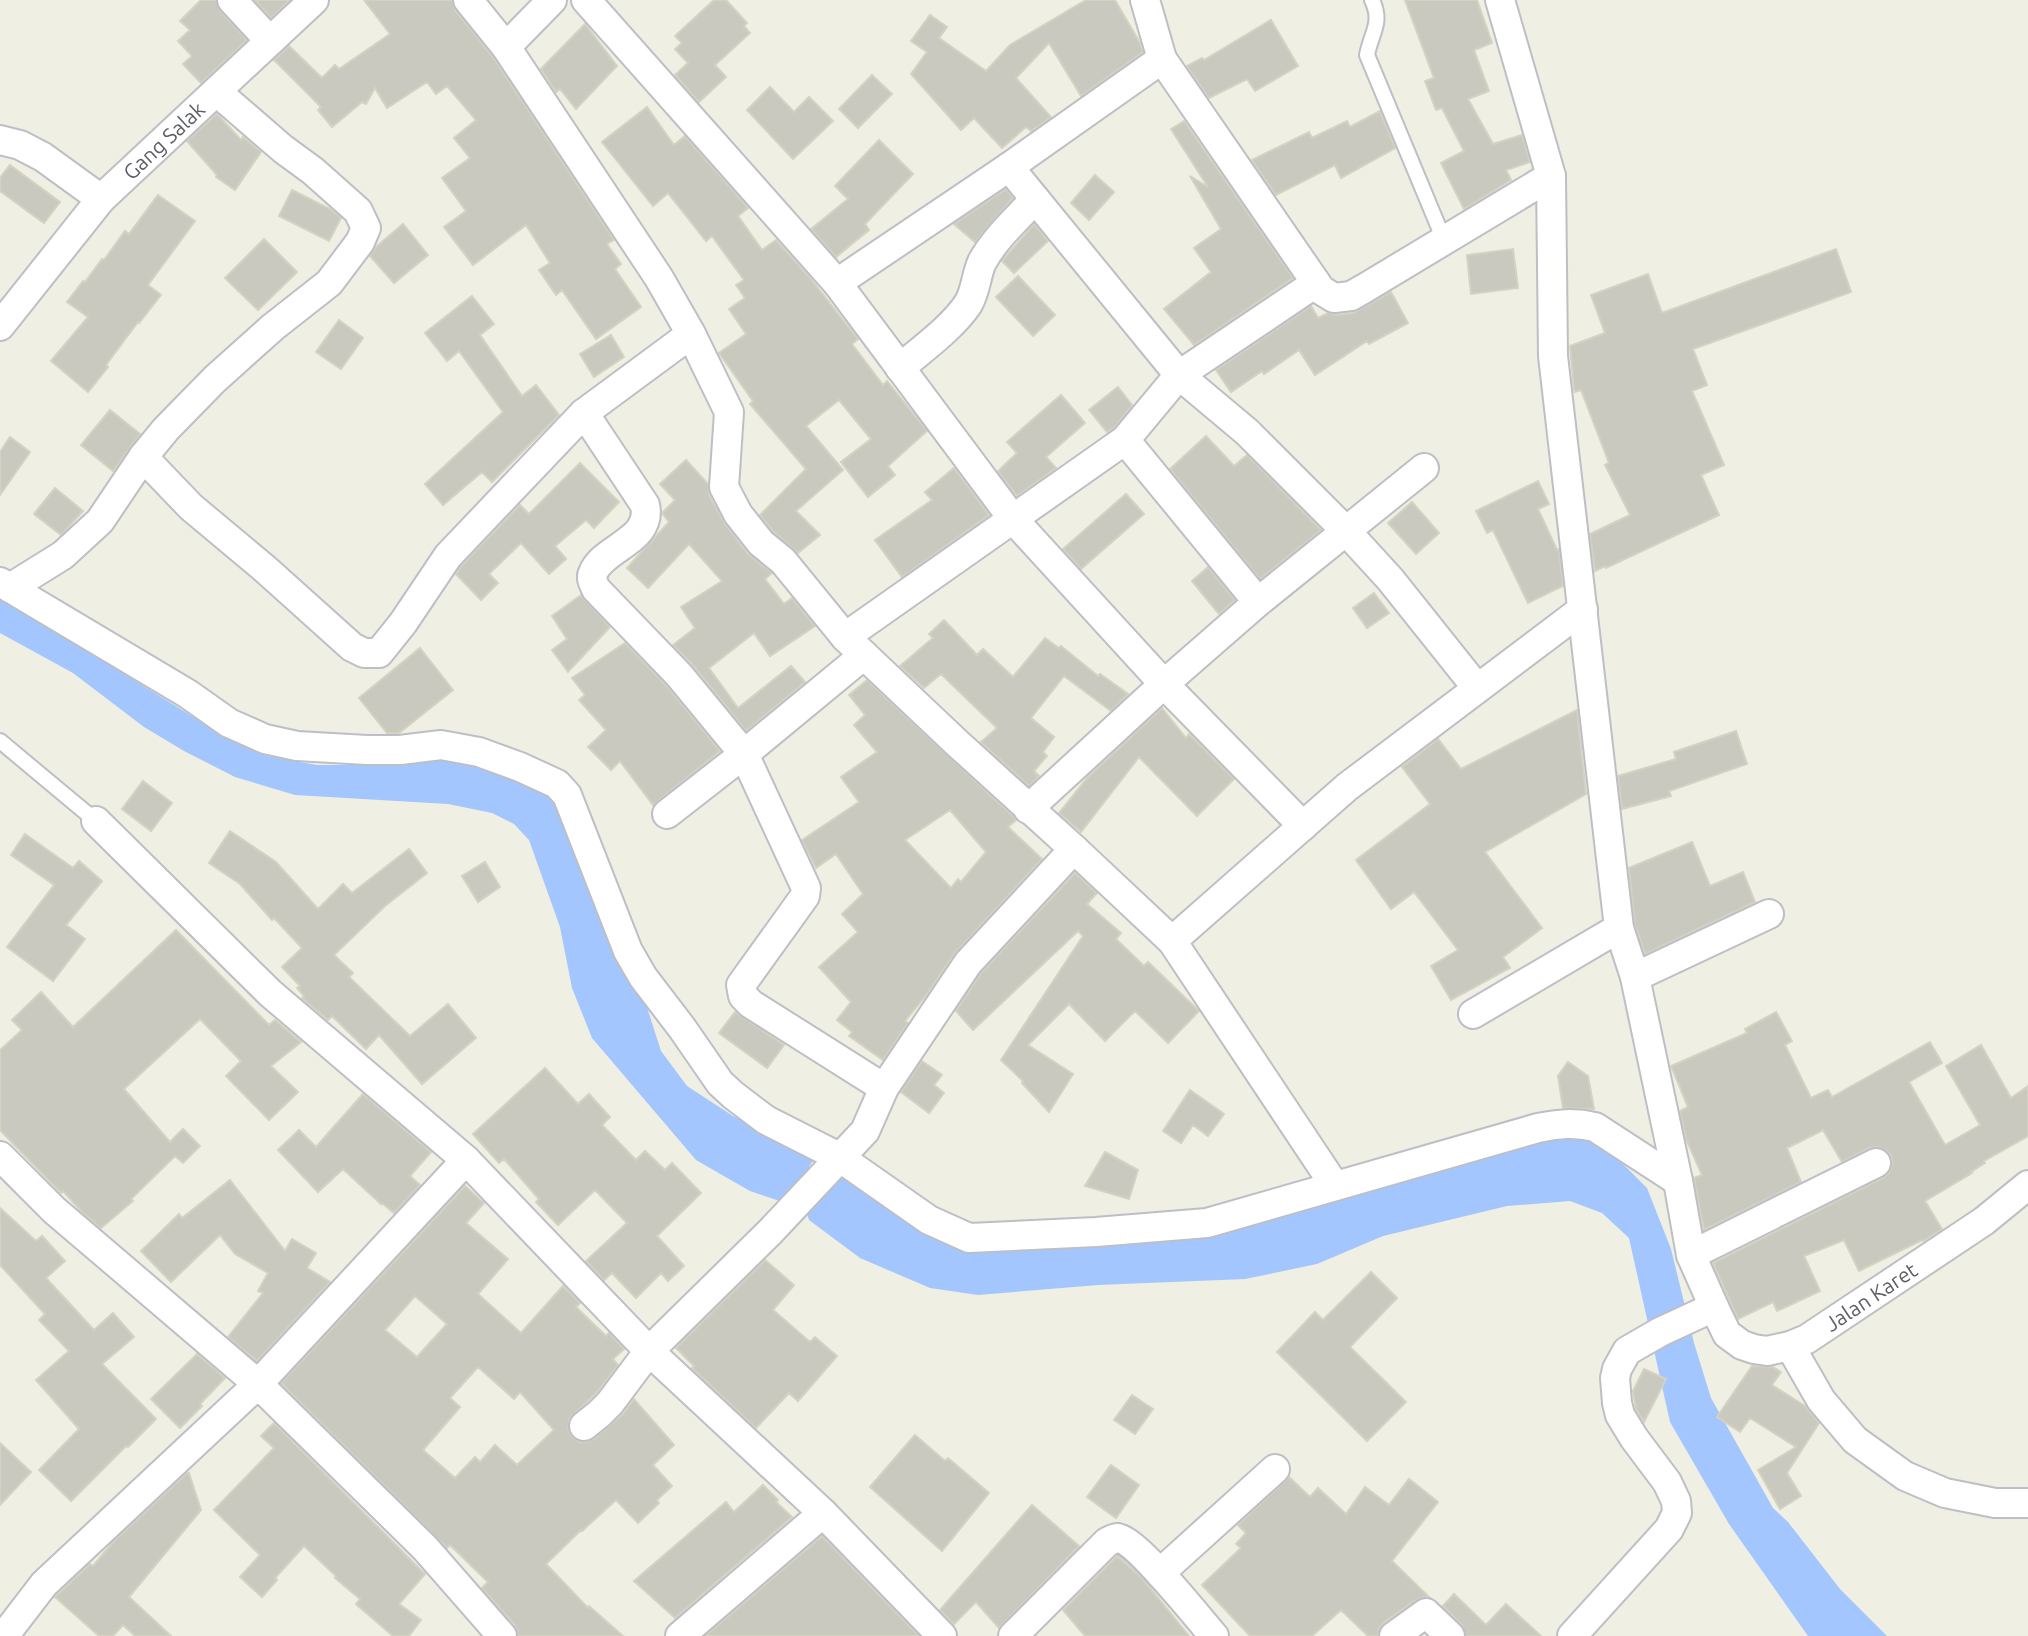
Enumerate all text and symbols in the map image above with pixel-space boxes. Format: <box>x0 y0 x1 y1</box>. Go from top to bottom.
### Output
street label: Gang Salak <box>118 96 210 184</box>
street label: Jalan Karet <box>1820 1257 1921 1336</box>

